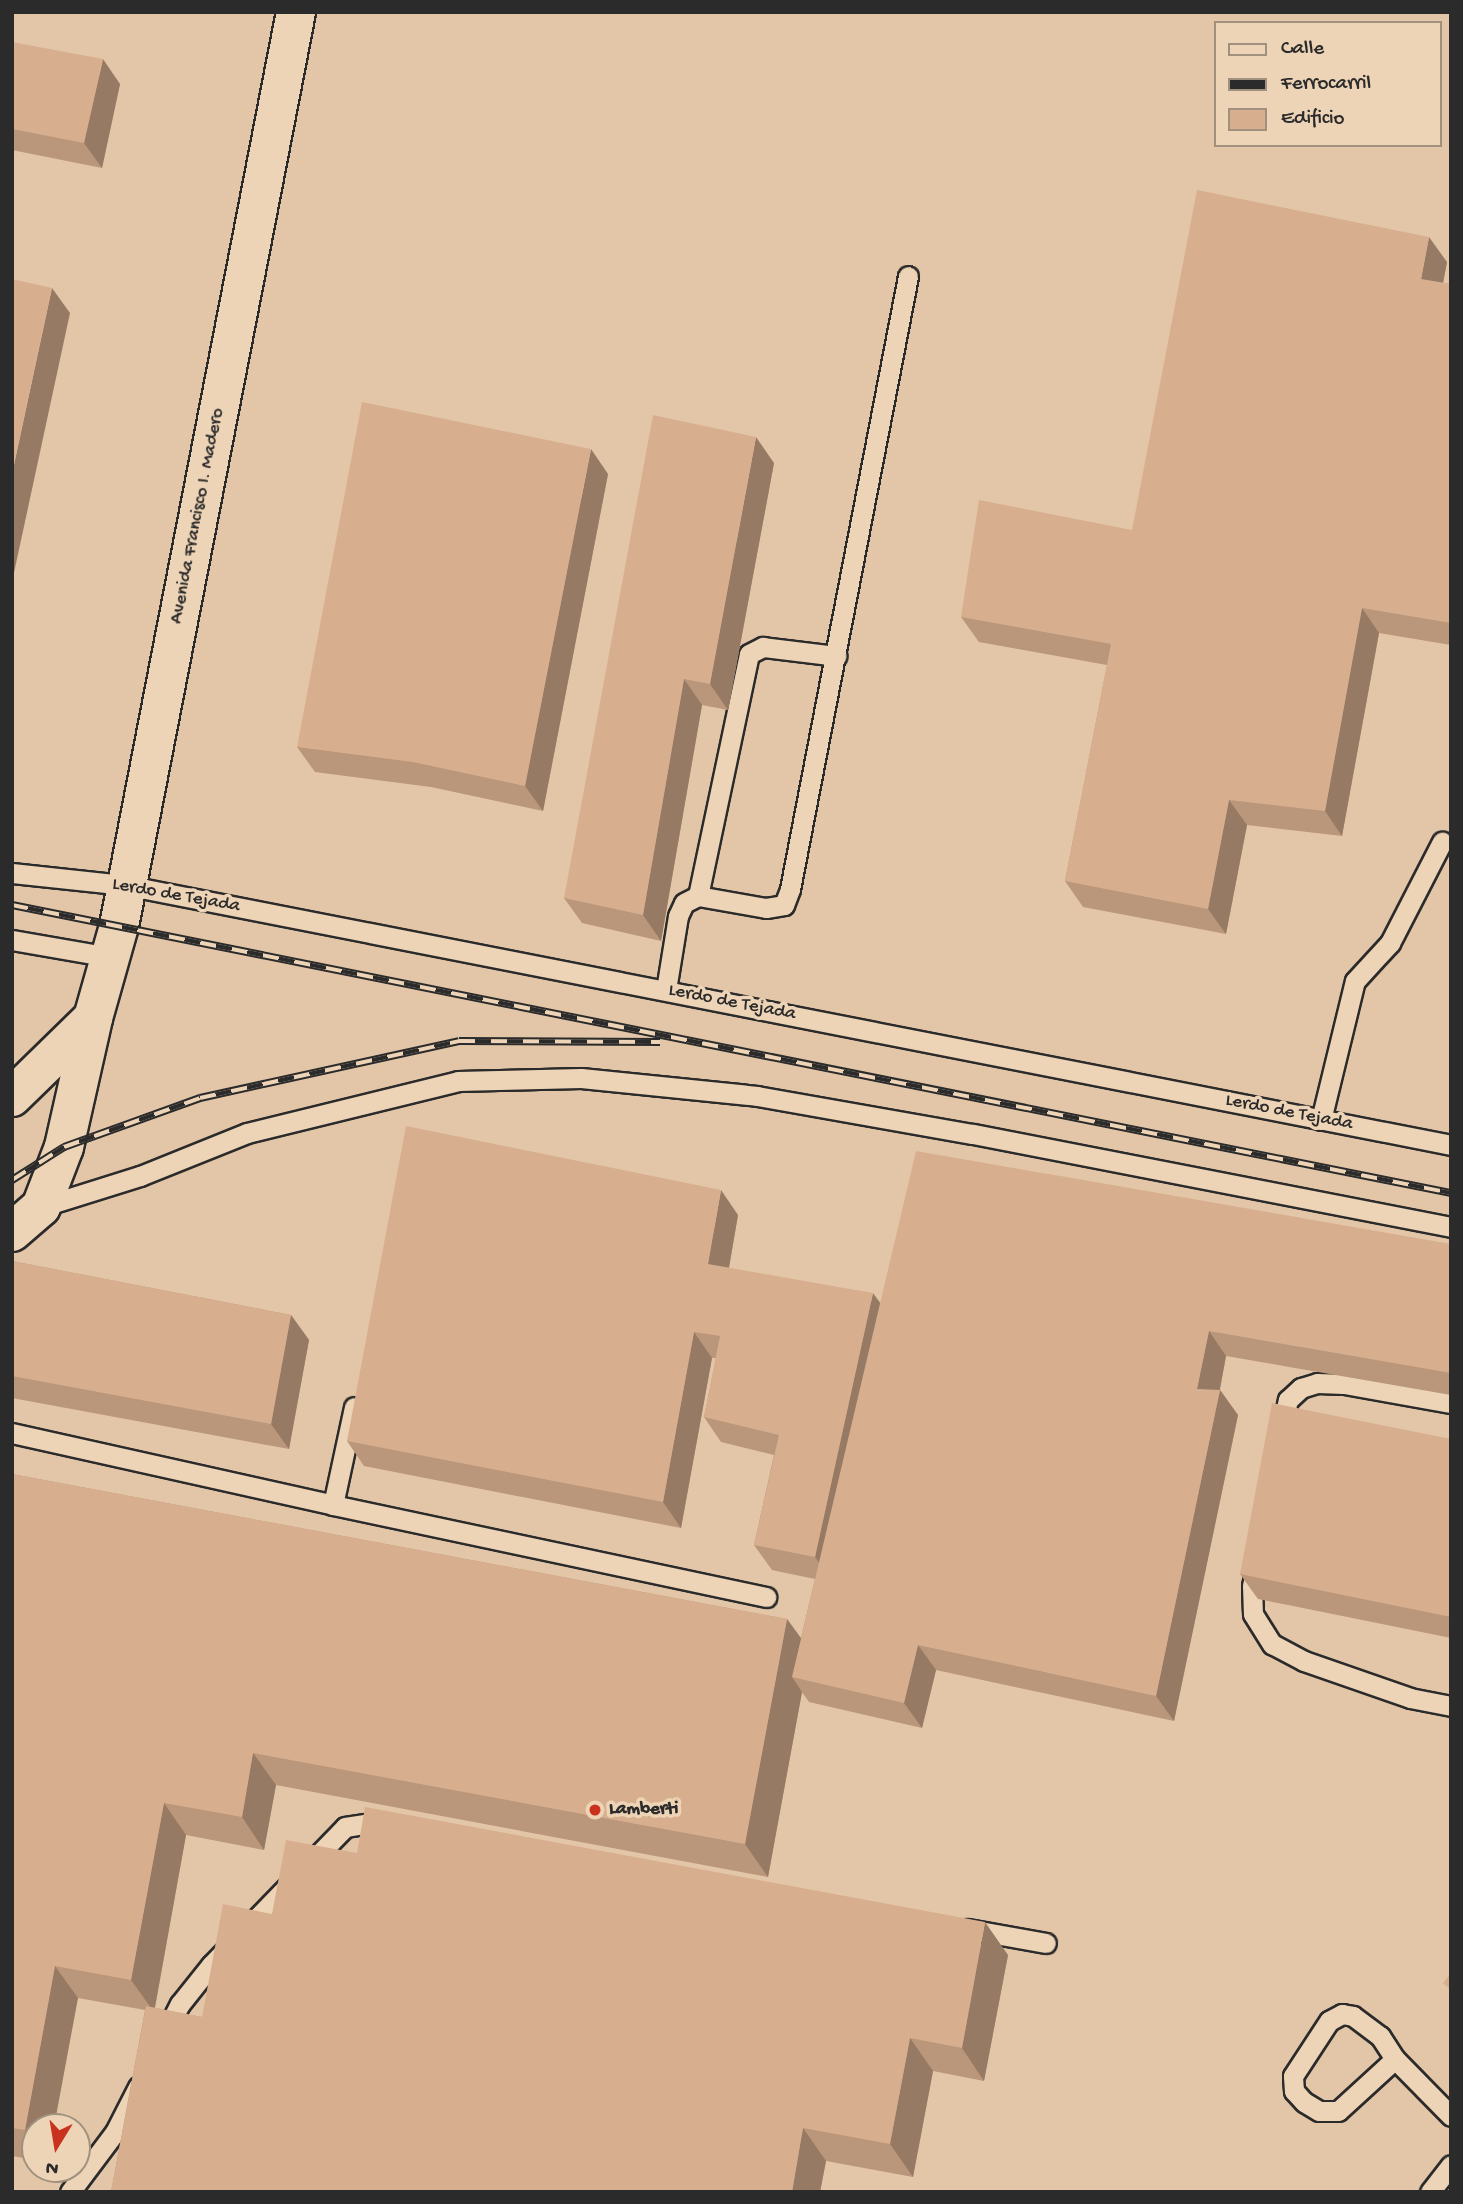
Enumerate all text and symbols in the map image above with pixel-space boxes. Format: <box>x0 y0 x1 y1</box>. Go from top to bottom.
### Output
legend <box>1214 21 1442 147</box>
text: Calle <box>1281 37 1324 62</box>
text: Ferrocarril <box>1281 72 1371 97</box>
text: Edificio <box>1281 107 1345 132</box>
street label: Avenida Francisco I. Madero <box>166 406 230 626</box>
street label: Lerdo de Tejada <box>110 874 242 918</box>
street label: Lerdo de Tejada <box>666 979 798 1027</box>
street label: Lerdo de Tejada <box>1223 1089 1355 1137</box>
place label: Lamberti <box>609 1799 678 1821</box>
marker: Lamberti <box>587 1802 603 1818</box>
north arrow <box>21 2113 91 2183</box>
text: N <box>44 2155 61 2180</box>

